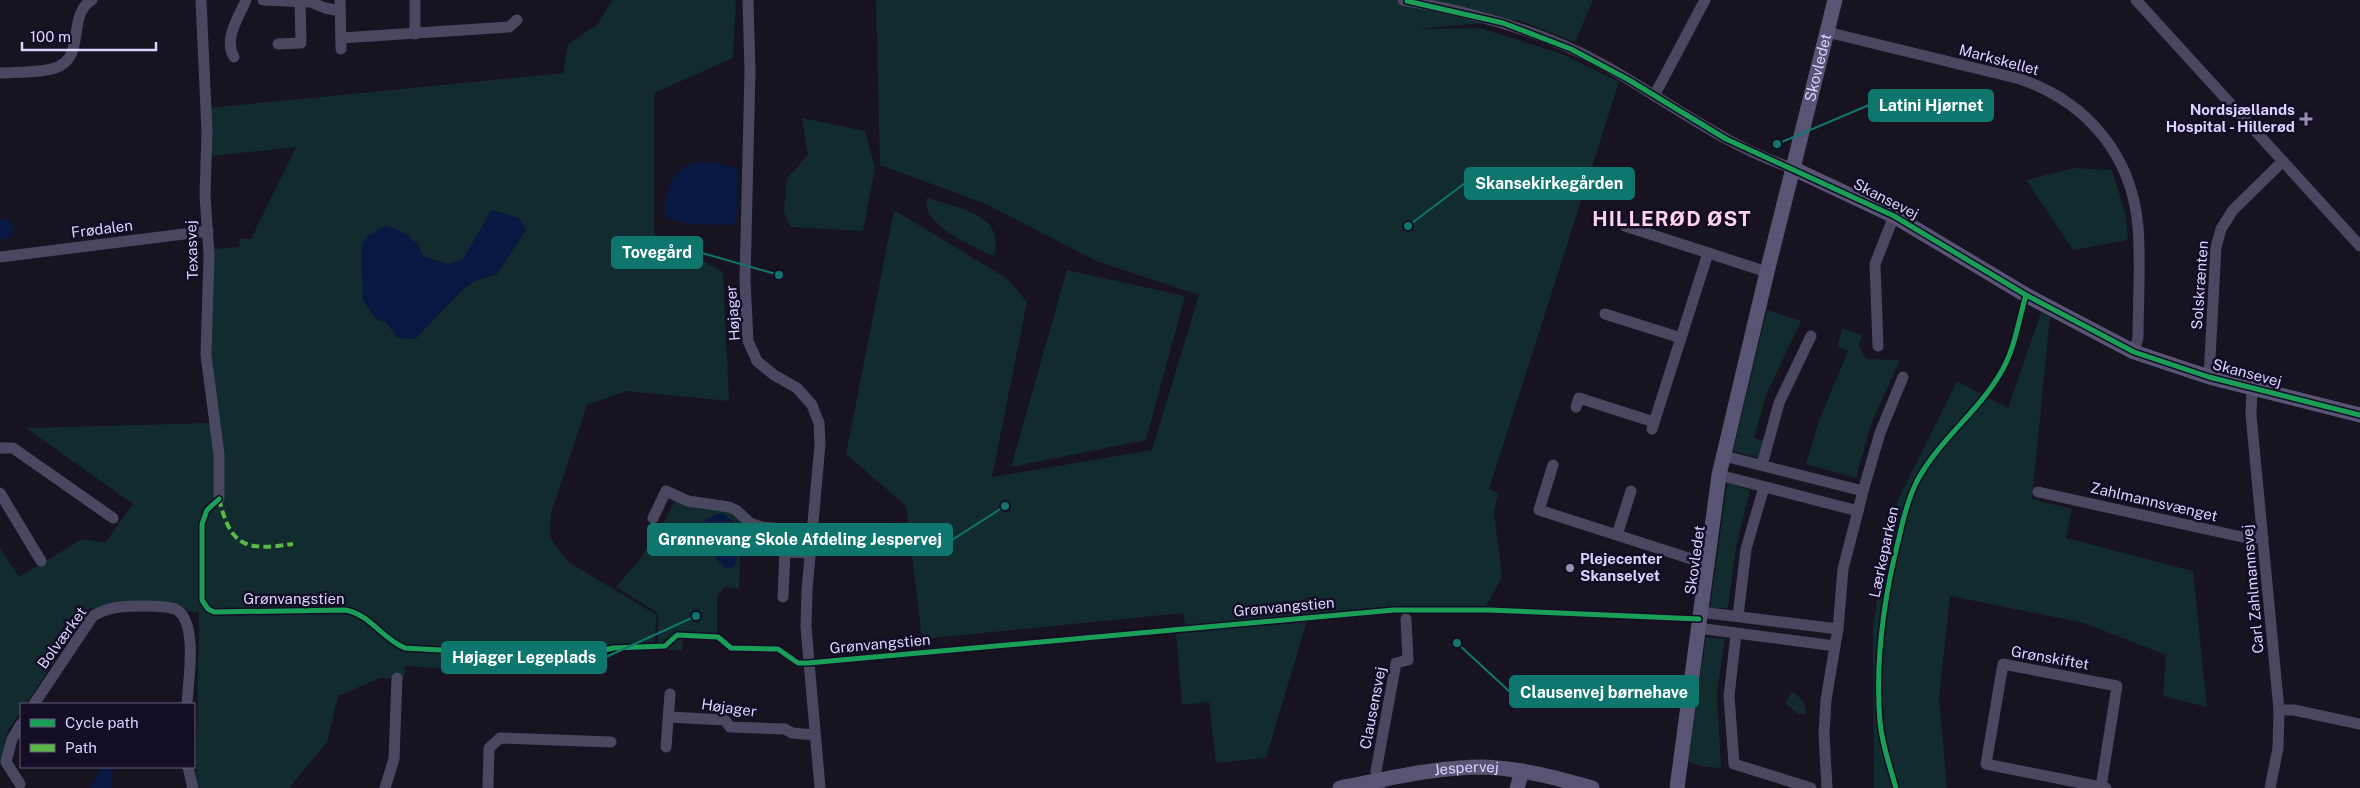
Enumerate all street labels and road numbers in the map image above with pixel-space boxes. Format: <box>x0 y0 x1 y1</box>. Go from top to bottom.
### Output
street label: Skovledet <box>1801 32 1834 103</box>
street label: Markskellet <box>1957 41 2041 78</box>
street label: Skansevej <box>1851 175 1922 222</box>
street label: Frødalen <box>70 216 134 241</box>
street label: Texasvej <box>182 220 201 280</box>
street label: Solskrænten <box>2188 240 2211 330</box>
street label: Højager <box>722 284 743 341</box>
street label: Skansevej <box>2211 355 2284 390</box>
street label: Zahlmannsvænget <box>2089 479 2219 524</box>
street label: Lærkeparken <box>1866 505 1901 599</box>
street label: Skovledet <box>1681 524 1708 596</box>
street label: Carl Zahlmannsvej <box>2238 524 2267 654</box>
street label: Grønvangstien <box>243 590 345 607</box>
street label: Grønvangstien <box>1233 594 1335 619</box>
street label: Bolværket <box>34 604 90 672</box>
street label: Grønvangstien <box>829 631 931 656</box>
street label: Grønskiftet <box>2010 642 2091 673</box>
street label: Clausensvej <box>1356 665 1389 751</box>
street label: Højager <box>700 695 758 720</box>
street label: Jespervej <box>1433 758 1500 779</box>

